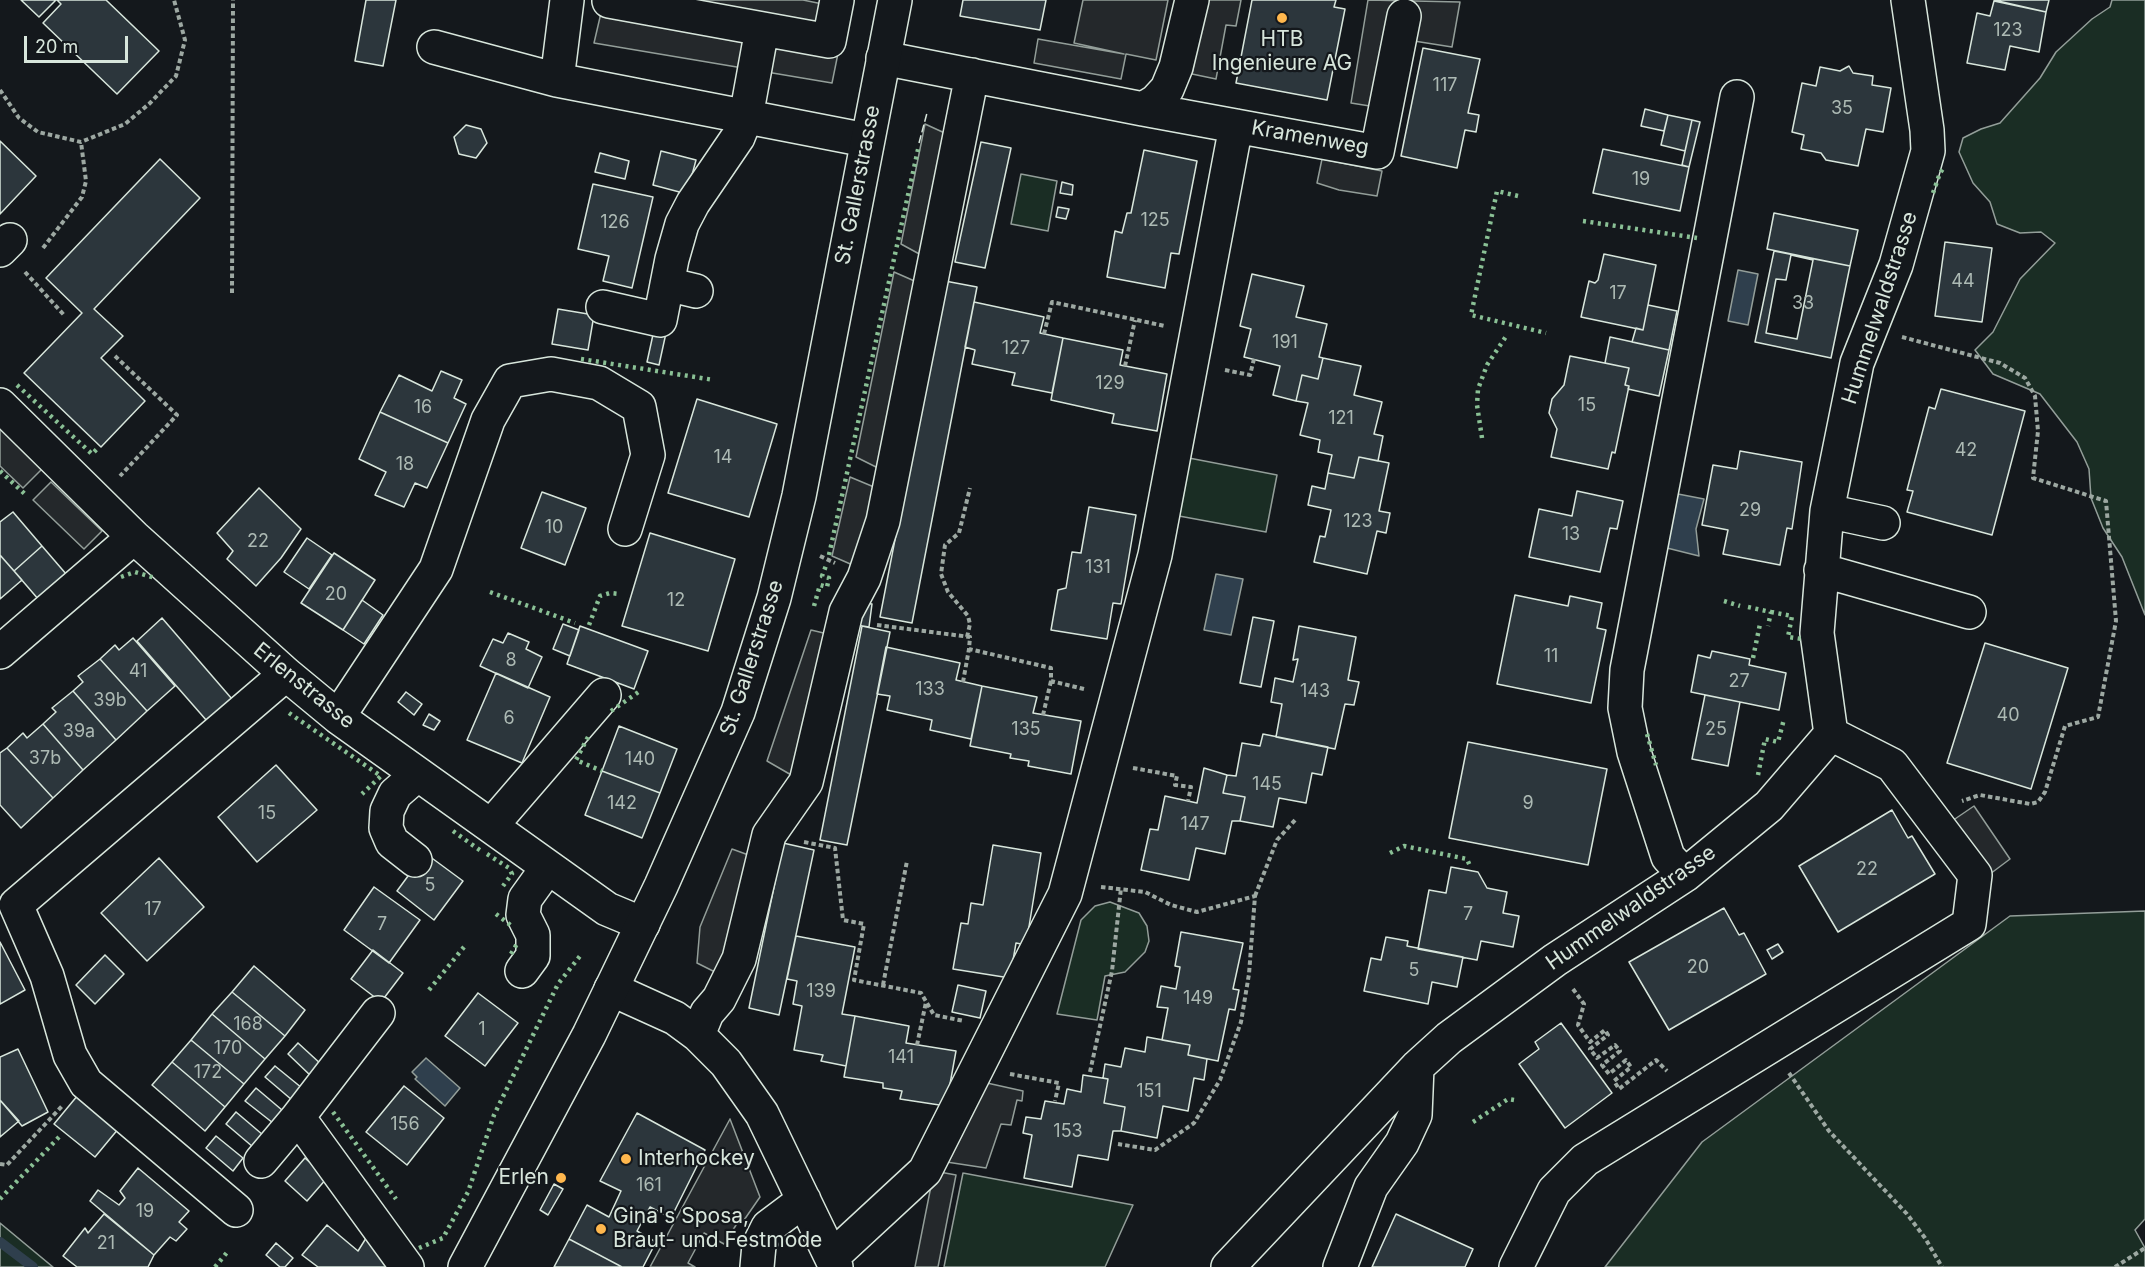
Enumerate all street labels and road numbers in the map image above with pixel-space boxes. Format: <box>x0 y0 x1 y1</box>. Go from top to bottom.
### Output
street label: St. Gallerstrasse <box>830 103 886 267</box>
street label: Kramenweg <box>1249 115 1371 161</box>
street label: Hummelwaldstrasse <box>1837 208 1923 408</box>
street label: St. Gallerstrasse <box>715 577 789 739</box>
street label: Erlenstrasse <box>248 638 360 734</box>
street label: Hummelwaldstrasse <box>1541 840 1721 976</box>

